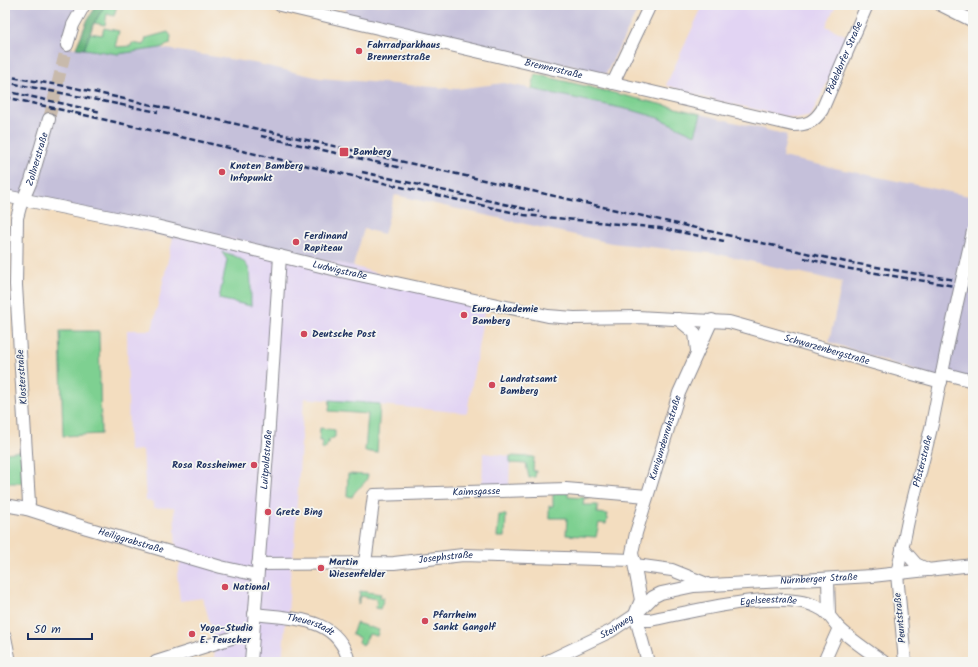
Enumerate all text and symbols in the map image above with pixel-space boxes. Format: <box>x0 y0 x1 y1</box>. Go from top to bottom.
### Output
street label: Pödeldorfer Straße <box>822 18 867 97</box>
place label: Fahrradparkhaus Brennerstraße <box>367 37 440 65</box>
marker: Fahrradparkhaus Brennerstraße <box>354 46 364 56</box>
street label: Brennerstraße <box>523 54 585 84</box>
street label: Zollnerstraße <box>22 130 53 189</box>
place label: Bamberg <box>353 144 392 160</box>
marker: Bamberg <box>338 146 350 158</box>
place label: Knoten Bamberg Infopunkt <box>230 158 304 186</box>
marker: Knoten Bamberg Infopunkt <box>217 167 227 177</box>
place label: Ferdinand Rapiteau <box>304 228 348 256</box>
marker: Ferdinand Rapiteau <box>291 237 301 247</box>
street label: Ludwigstraße <box>311 256 369 285</box>
place label: Euro-Akademie Bamberg <box>472 301 538 329</box>
marker: Euro-Akademie Bamberg <box>459 310 469 320</box>
place label: Deutsche Post <box>312 326 377 342</box>
marker: Deutsche Post <box>299 329 309 339</box>
street label: Schwarzenbergstraße <box>782 330 872 370</box>
street label: Klosterstraße <box>12 348 32 405</box>
place label: Landratsamt Bamberg <box>500 371 558 399</box>
marker: Landratsamt Bamberg <box>487 380 497 390</box>
street label: Kunigundenruhstraße <box>645 393 686 482</box>
street label: Luitpoldstraße <box>256 429 277 490</box>
street label: Pfisterstraße <box>909 433 937 489</box>
place label: Rosa Rossheimer <box>172 457 246 473</box>
marker: Rosa Rossheimer <box>249 460 259 470</box>
street label: Kaimsgasse <box>452 483 501 501</box>
place label: Grete Bing <box>276 504 323 520</box>
marker: Grete Bing <box>263 507 273 517</box>
street label: Heiliggrabstraße <box>96 524 166 558</box>
street label: Josephstraße <box>418 547 474 568</box>
place label: Martin Wiesenfelder <box>329 554 386 582</box>
marker: Martin Wiesenfelder <box>316 563 326 573</box>
street label: Nürnberger Straße <box>780 569 858 589</box>
place label: National <box>233 579 270 595</box>
marker: National <box>220 582 230 592</box>
street label: Egelseestraße <box>739 592 798 610</box>
street label: Peuntstraße <box>889 592 911 644</box>
place label: Pfarrheim Sankt Gangolf <box>433 607 497 635</box>
street label: Theuerstadt <box>286 610 338 640</box>
street label: Steinweg <box>597 610 637 643</box>
scale bar <box>28 615 92 641</box>
marker: Pfarrheim Sankt Gangolf <box>420 616 430 626</box>
text: 50 m <box>34 620 61 639</box>
place label: Yoga-Studio E. Teuscher <box>200 620 253 648</box>
marker: Yoga-Studio E. Teuscher <box>187 629 197 639</box>

